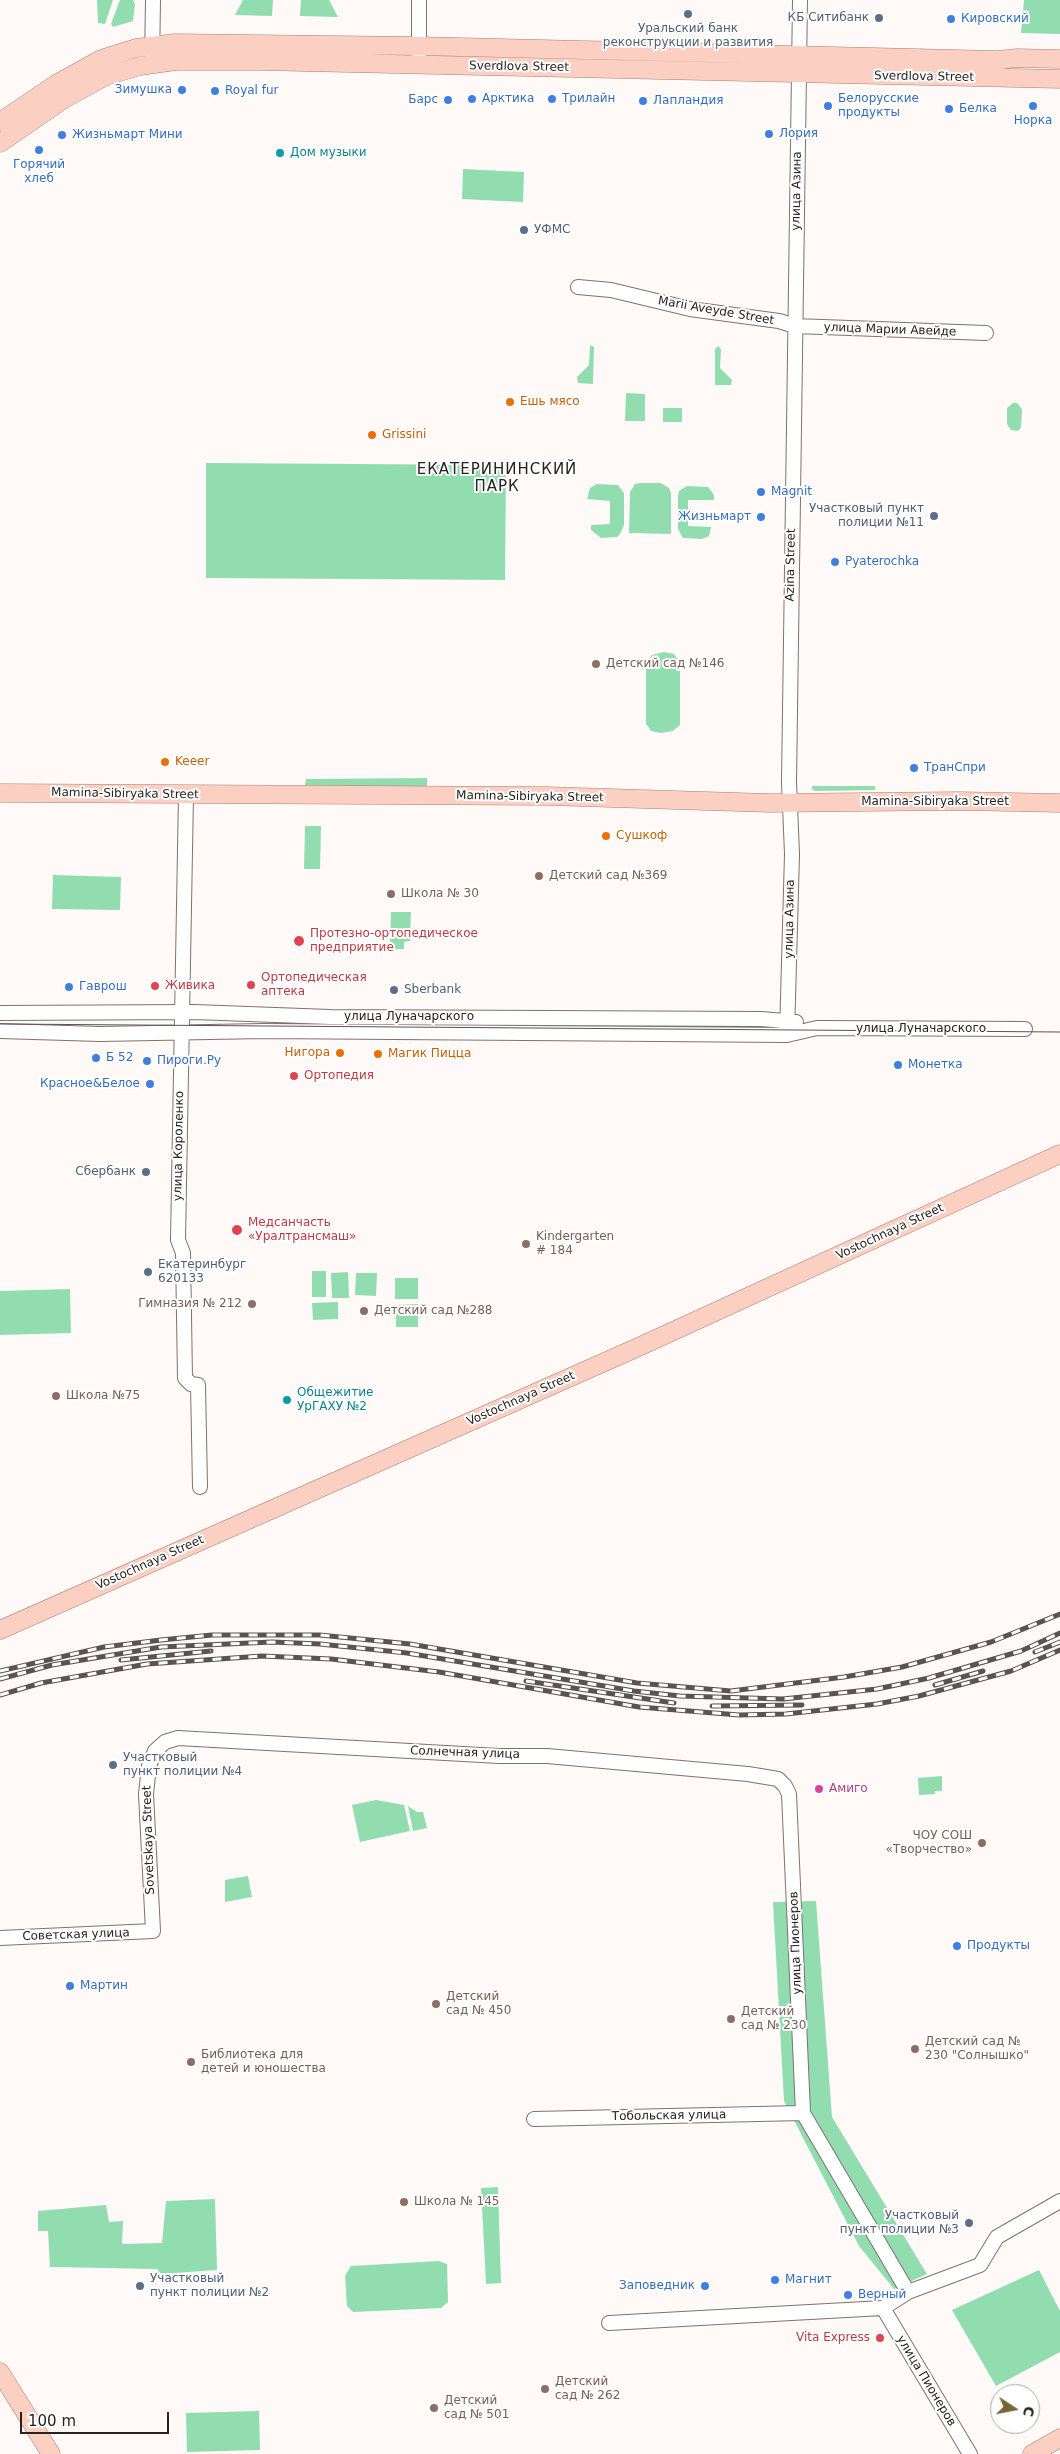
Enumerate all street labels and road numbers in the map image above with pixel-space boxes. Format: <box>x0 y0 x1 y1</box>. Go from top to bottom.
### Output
street label: Sverdlova Street <box>469 59 569 75</box>
street label: Sverdlova Street <box>874 69 974 85</box>
street label: улица Азина <box>789 151 805 231</box>
street label: Marii Aveyde Street <box>657 294 775 328</box>
street label: улица Марии Авейде <box>823 320 957 340</box>
street label: Azina Street <box>783 528 799 602</box>
street label: Mamina-Sibiryaka Street <box>51 786 199 802</box>
street label: Mamina-Sibiryaka Street <box>456 789 604 805</box>
street label: Mamina-Sibiryaka Street <box>861 795 1009 809</box>
street label: улица Азина <box>782 879 798 959</box>
street label: улица Луначарского <box>344 1010 474 1024</box>
street label: улица Луначарского <box>856 1022 986 1036</box>
street label: улица Короленко <box>171 1091 187 1201</box>
street label: Vostochnaya Street <box>834 1201 946 1263</box>
street label: Vostochnaya Street <box>465 1369 577 1429</box>
street label: Vostochnaya Street <box>94 1533 206 1593</box>
street label: Солнечная улица <box>410 1744 520 1762</box>
street label: Sovetskaya Street <box>140 1785 158 1895</box>
street label: улица Пионеров <box>787 1891 805 1995</box>
street label: Советская улица <box>22 1926 130 1944</box>
street label: Тобольская улица <box>612 2108 726 2124</box>
street label: улица Пионеров <box>893 2333 959 2429</box>

